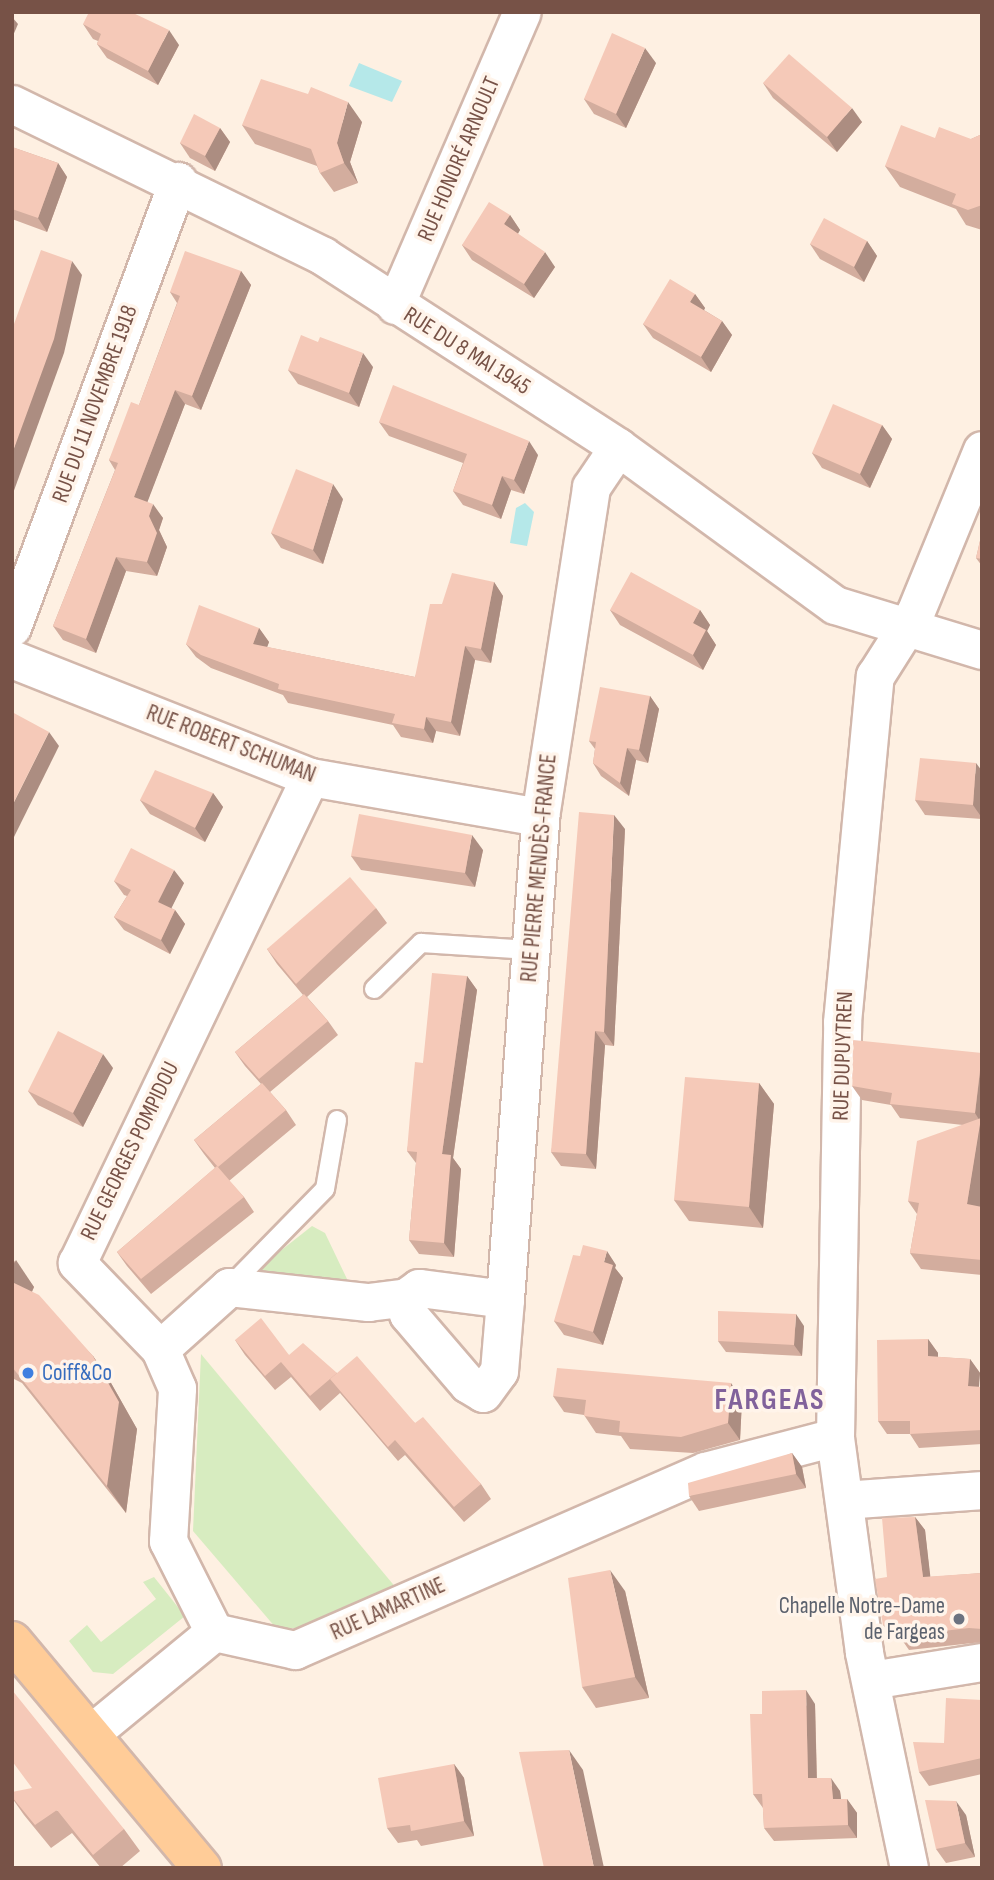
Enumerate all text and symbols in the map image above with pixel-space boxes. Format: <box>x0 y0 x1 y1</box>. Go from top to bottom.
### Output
street label: RUE HONORÉ ARNOULT <box>412 73 506 245</box>
street label: RUE DU 8 MAI 1945 <box>399 301 535 401</box>
street label: RUE DU 11 NOVEMBRE 1918 <box>46 302 144 506</box>
street label: RUE ROBERT SCHUMAN <box>142 699 320 789</box>
street label: RUE PIERRE MENDÈS-FRANCE <box>515 753 563 983</box>
street label: RUE DUPUYTREN <box>827 991 859 1121</box>
street label: RUE GEORGES POMPIDOU <box>75 1057 185 1245</box>
place label: Coiff&Co <box>42 1359 112 1387</box>
marker: Coiff&Co <box>20 1365 36 1381</box>
district label: FARGEAS <box>715 1382 825 1418</box>
street label: RUE LAMARTINE <box>326 1571 450 1647</box>
place label: Chapelle Notre-Dame de Fargeas <box>779 1592 945 1646</box>
marker: Chapelle Notre-Dame de Fargeas <box>951 1611 967 1627</box>

